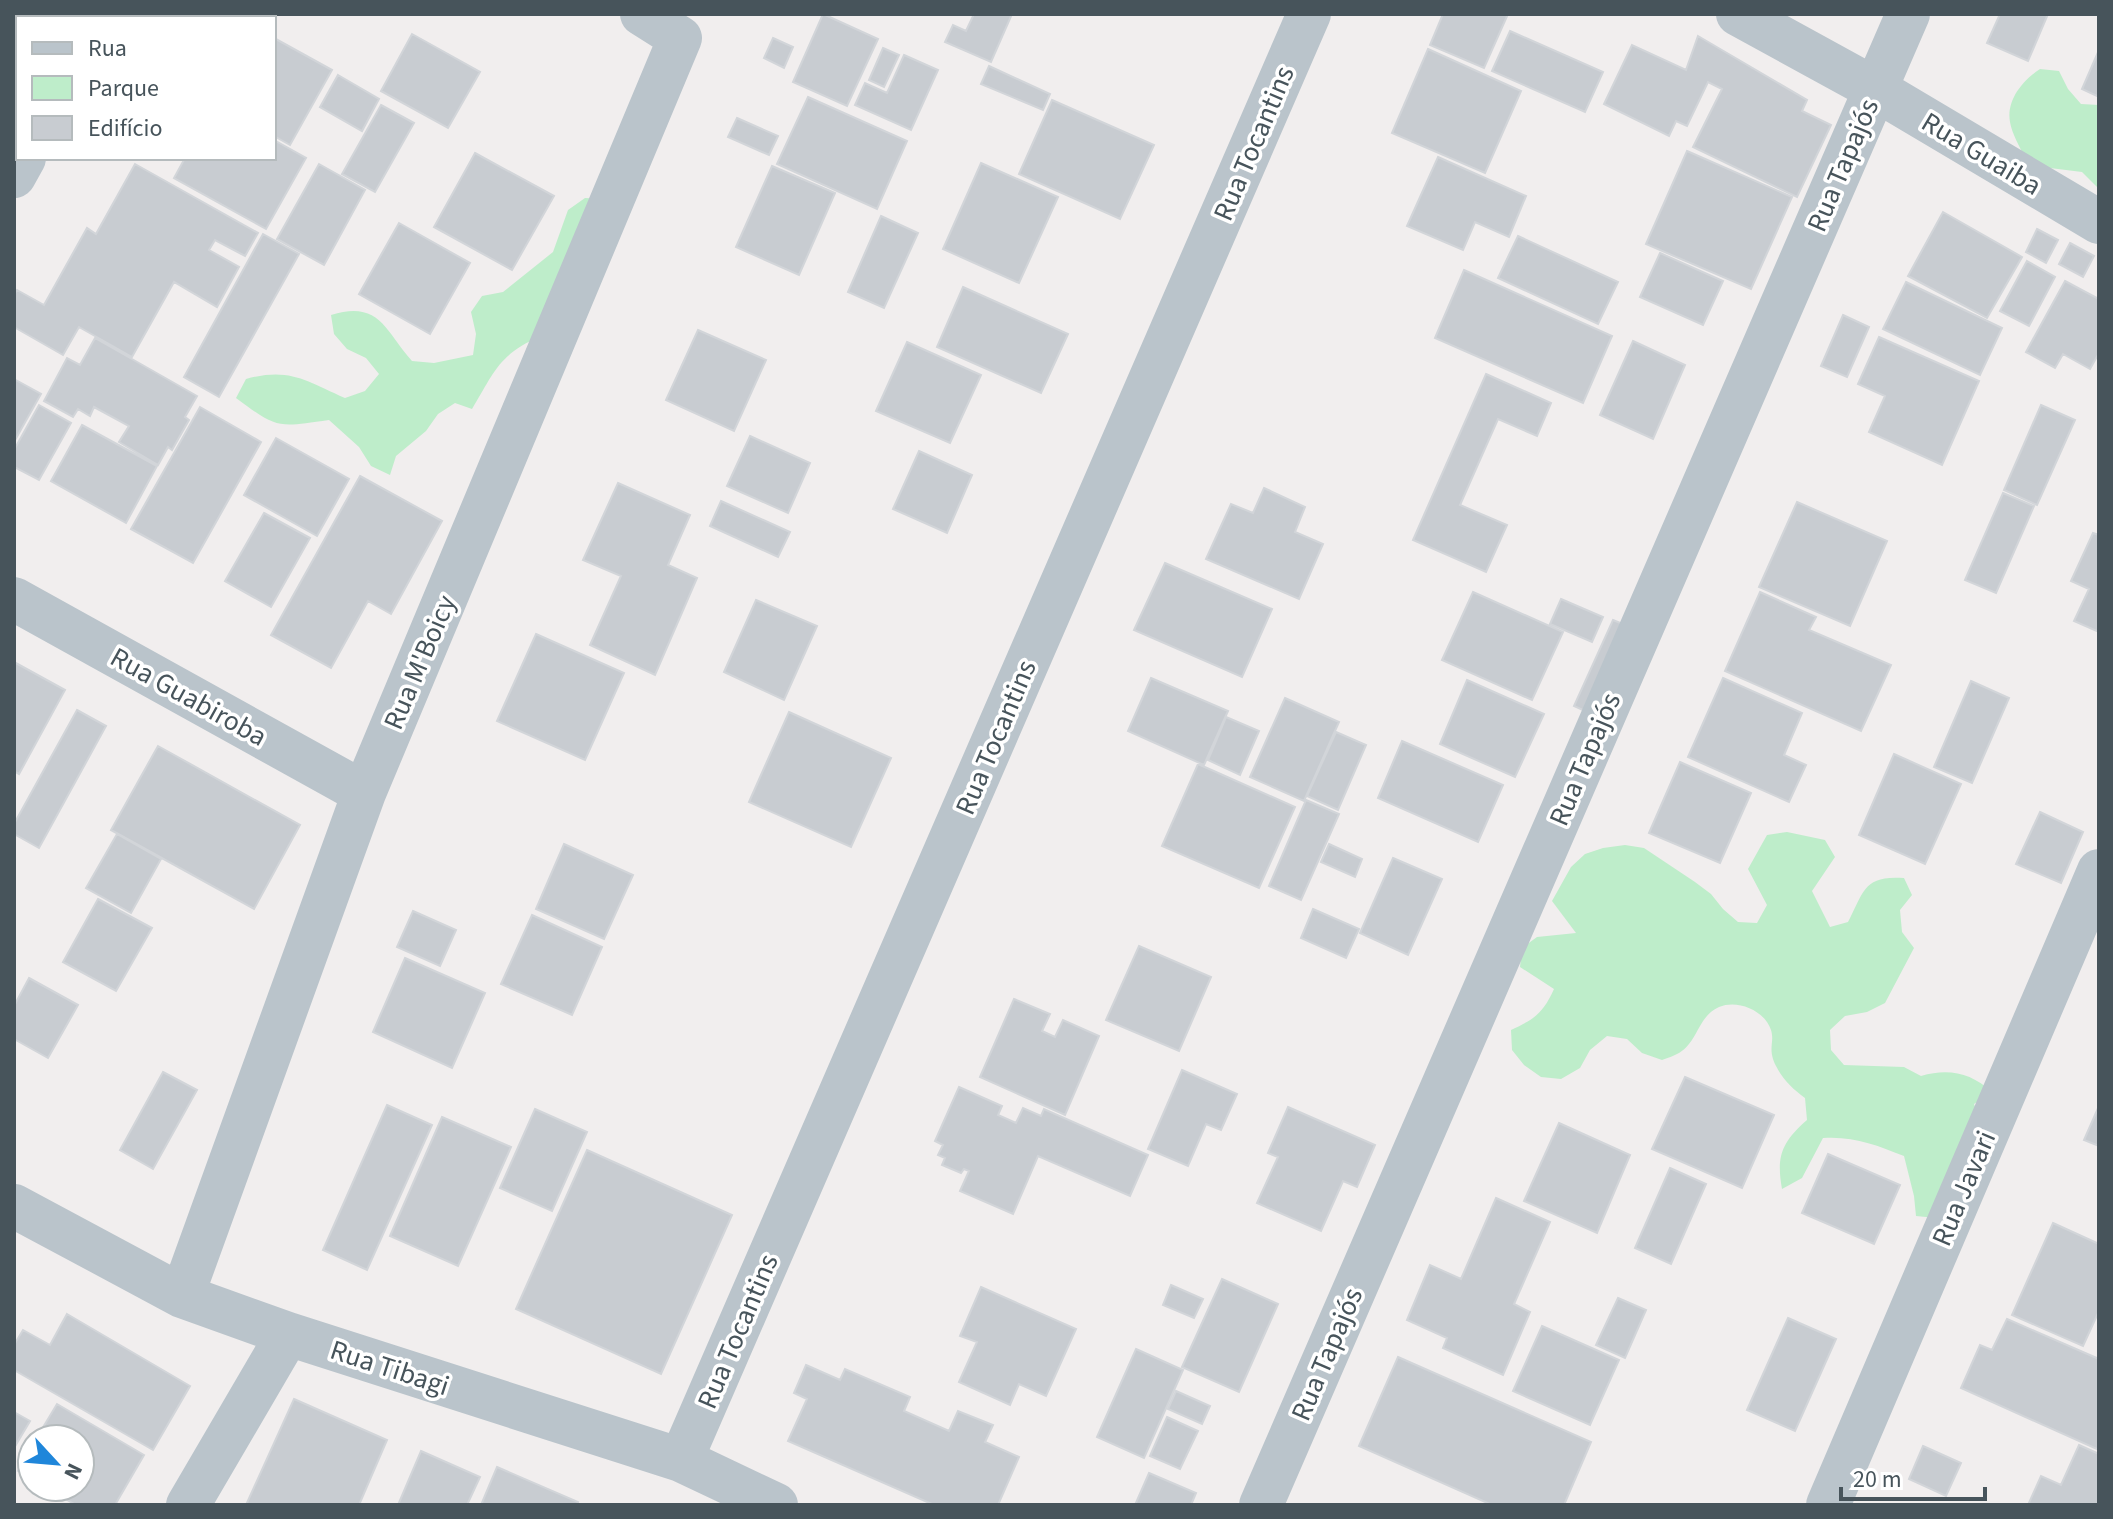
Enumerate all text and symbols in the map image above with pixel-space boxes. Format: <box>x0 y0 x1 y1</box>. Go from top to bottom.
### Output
legend <box>16 16 276 160</box>
text: Rua <box>88 31 127 66</box>
street label: Rua Tocantins <box>1203 60 1304 227</box>
text: Parque <box>88 71 159 106</box>
street label: Rua Tapajós <box>1797 93 1889 238</box>
street label: Rua Guaiba <box>1914 102 2049 205</box>
text: Edifício <box>88 111 162 146</box>
street label: Rua M'Boicy <box>374 589 466 736</box>
street label: Rua Guabiroba <box>103 637 274 756</box>
street label: Rua Tocantins <box>945 654 1046 821</box>
street label: Rua Tapajós <box>1539 687 1631 832</box>
street label: Rua Javari <box>1922 1125 2006 1252</box>
street label: Rua Tocantins <box>687 1248 788 1415</box>
street label: Rua Tapajós <box>1281 1282 1373 1427</box>
street label: Rua Tibagi <box>325 1330 454 1406</box>
north arrow <box>16 1423 96 1503</box>
scale bar <box>1841 1451 1985 1501</box>
text: N <box>55 1458 91 1485</box>
text: 20 m <box>1853 1462 1902 1497</box>

